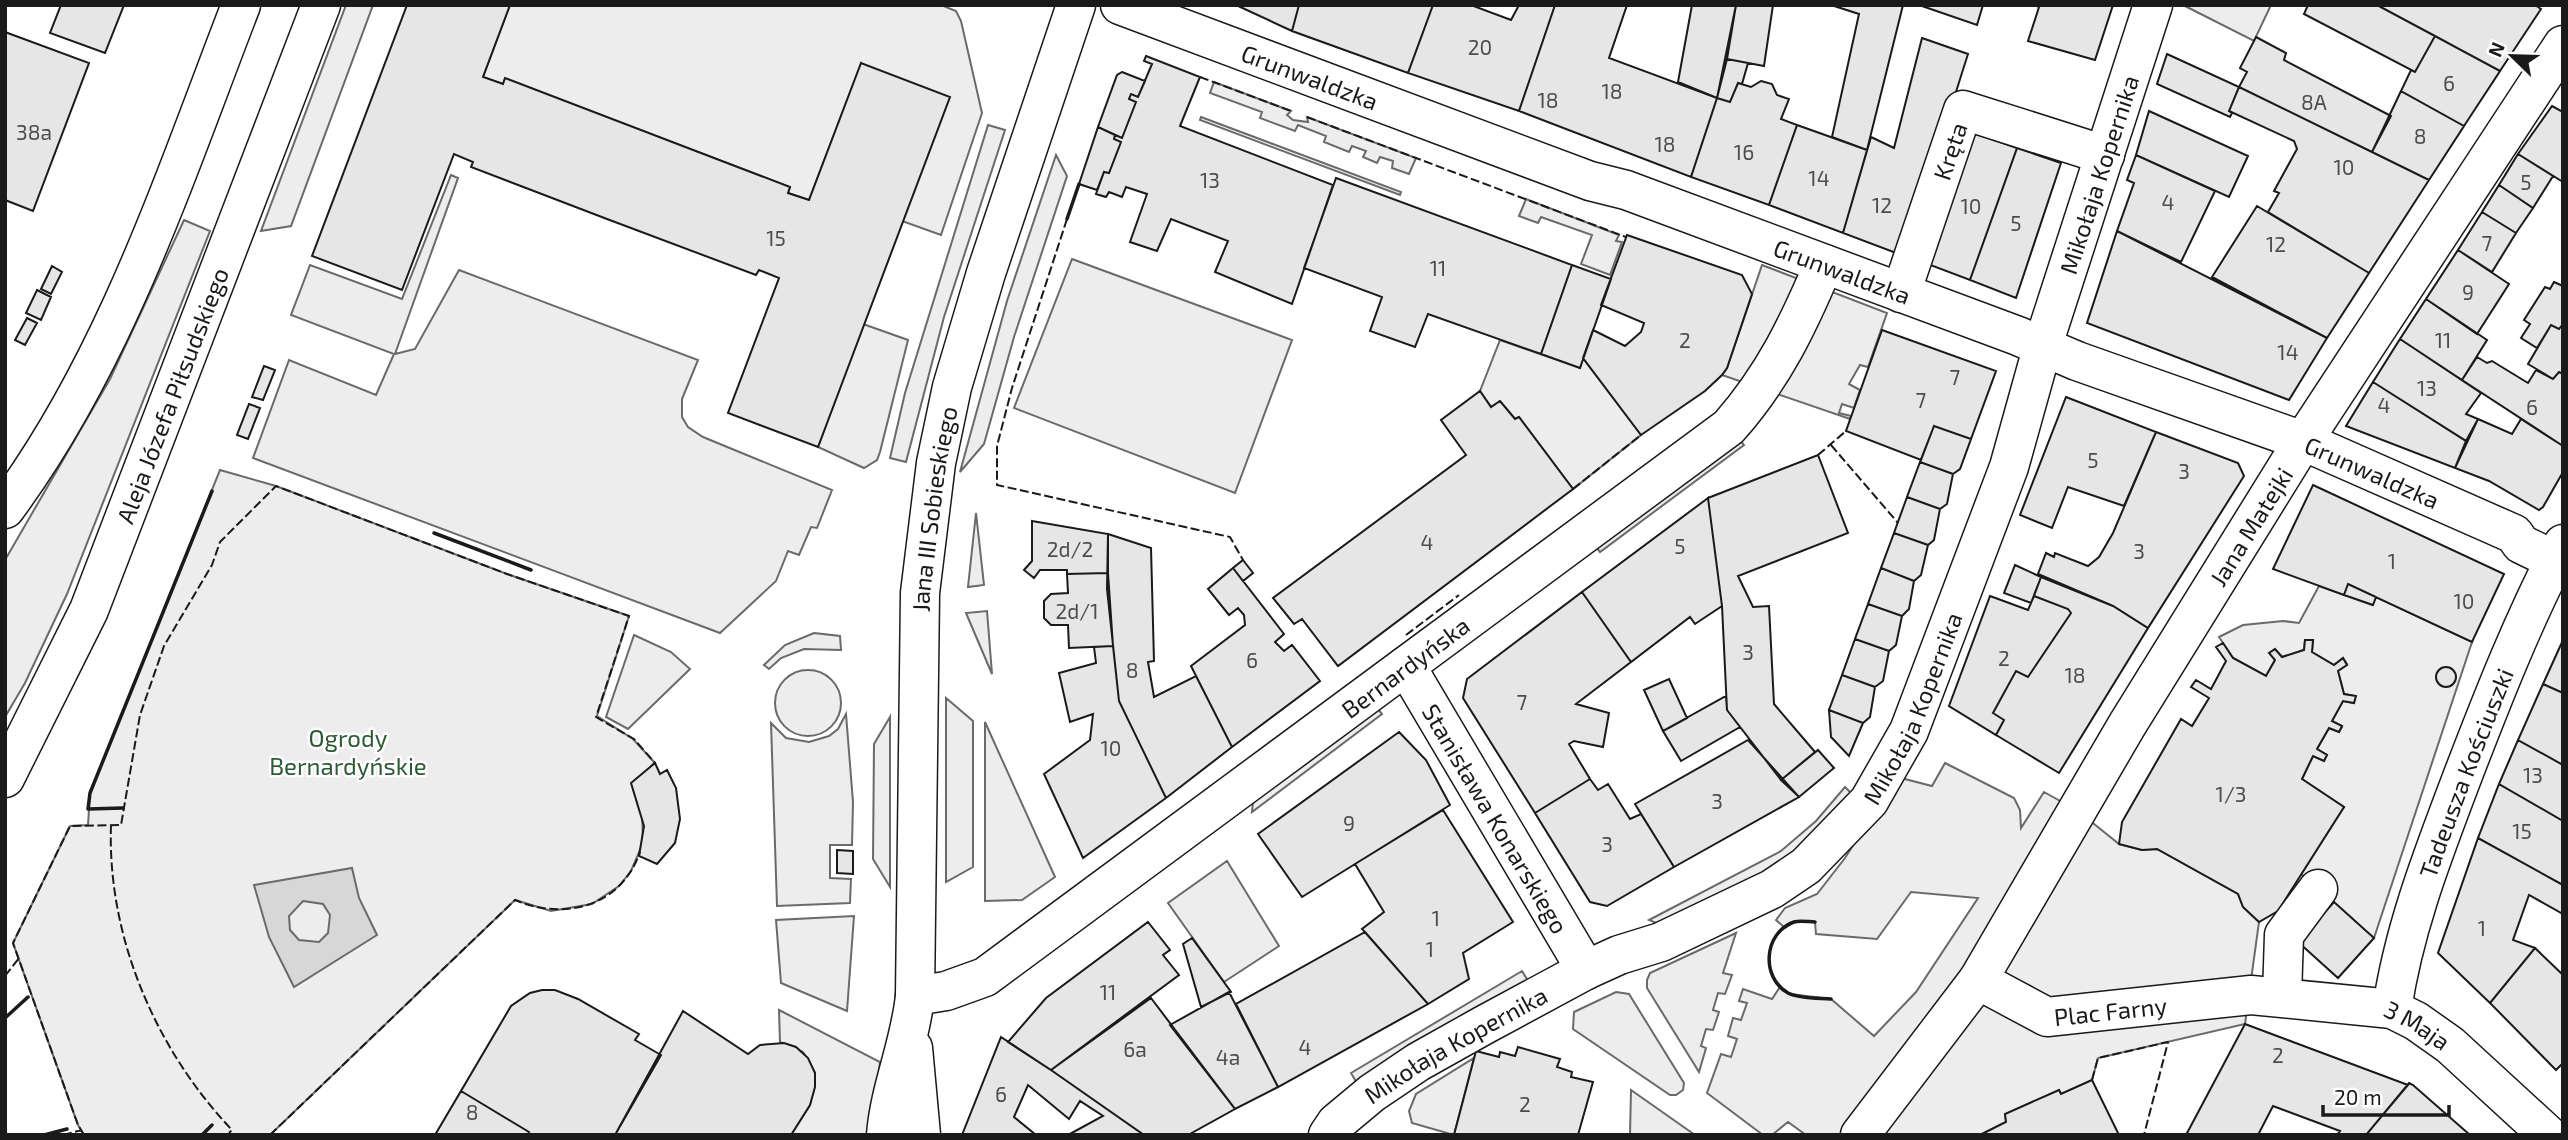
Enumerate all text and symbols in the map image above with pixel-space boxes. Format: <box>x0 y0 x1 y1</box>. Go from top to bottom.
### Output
north arrow <box>2477 21 2547 91</box>
house number: 20 <box>1468 34 1492 59</box>
street label: Grunwaldzka <box>1238 37 1383 115</box>
text: N <box>2483 38 2509 60</box>
house number: 6 <box>2443 70 2455 95</box>
street label: Mikołaja Kopernika <box>2052 71 2144 277</box>
house number: 18 <box>1601 78 1623 103</box>
house number: 18 <box>1537 87 1559 112</box>
house number: 8A <box>2301 89 2327 114</box>
street label: Kręta <box>1926 118 1972 183</box>
house number: 38a <box>16 119 52 144</box>
house number: 8 <box>2414 123 2426 148</box>
house number: 18 <box>1654 131 1676 156</box>
house number: 16 <box>1734 139 1754 164</box>
house number: 10 <box>2333 154 2355 179</box>
house number: 14 <box>1808 165 1830 190</box>
house number: 13 <box>1200 167 1220 192</box>
house number: 5 <box>2520 169 2532 194</box>
house number: 4 <box>2162 189 2174 214</box>
house number: 12 <box>1872 192 1892 217</box>
house number: 10 <box>1960 193 1982 218</box>
house number: 5 <box>2010 210 2022 235</box>
house number: 15 <box>766 225 786 250</box>
house number: 7 <box>2482 230 2493 255</box>
house number: 12 <box>2266 231 2286 256</box>
street label: Grunwaldzka <box>1770 232 1915 309</box>
house number: 11 <box>1430 255 1446 280</box>
street label: Aleja Józefa Piłsudskiego <box>109 263 234 527</box>
house number: 9 <box>2462 279 2474 304</box>
house number: 2 <box>1679 327 1691 352</box>
house number: 11 <box>2435 327 2451 352</box>
house number: 14 <box>2277 339 2299 364</box>
house number: 7 <box>1950 364 1961 389</box>
house number: 13 <box>2417 375 2437 400</box>
house number: 7 <box>1916 387 1927 412</box>
house number: 4 <box>2378 392 2390 417</box>
house number: 6 <box>2526 394 2538 419</box>
street label: Jana III Sobieskiego <box>905 403 962 612</box>
street label: Grunwaldzka <box>2301 429 2444 514</box>
house number: 5 <box>2087 447 2099 472</box>
house number: 3 <box>2178 458 2190 483</box>
street label: Jana Matejki <box>2202 461 2298 591</box>
house number: 4 <box>1421 529 1433 554</box>
house number: 5 <box>1674 533 1686 558</box>
house number: 2d/2 <box>1047 536 1093 561</box>
house number: 3 <box>2133 538 2145 563</box>
house number: 1 <box>2388 548 2396 573</box>
house number: 10 <box>2453 588 2475 613</box>
house number: 2d/1 <box>1055 598 1099 623</box>
street label: Mikołaja Kopernika <box>1856 608 1967 809</box>
street label: Bernardyńska <box>1335 610 1475 723</box>
house number: 3 <box>1742 639 1754 664</box>
house number: 2 <box>1998 645 2010 670</box>
house number: 6 <box>1246 647 1258 672</box>
house number: 8 <box>1126 657 1138 682</box>
house number: 18 <box>2064 662 2086 687</box>
street label: Tadeusza Kościuszki <box>2412 664 2518 881</box>
house number: 7 <box>1517 689 1528 714</box>
street label: Stanisława Konarskiego <box>1417 698 1575 938</box>
park label: Ogrody Bernardyńskie <box>269 723 427 780</box>
house number: 10 <box>1100 735 1122 760</box>
house number: 13 <box>2523 762 2543 787</box>
house number: 1/3 <box>2216 781 2246 806</box>
house number: 3 <box>1711 788 1723 813</box>
house number: 9 <box>1343 810 1355 835</box>
house number: 15 <box>2512 818 2532 843</box>
house number: 3 <box>1601 831 1613 856</box>
house number: 1 <box>1432 905 1440 930</box>
house number: 1 <box>2478 915 2486 940</box>
house number: 1 <box>1426 936 1434 961</box>
house number: 11 <box>1100 979 1116 1004</box>
street label: Mikołaja Kopernika <box>1358 979 1552 1109</box>
street label: Plac Farny <box>2052 990 2169 1031</box>
street label: 3 Maja <box>2380 993 2456 1055</box>
house number: 4 <box>1299 1034 1311 1059</box>
house number: 6a <box>1123 1036 1147 1061</box>
house number: 2 <box>2272 1042 2284 1067</box>
house number: 4a <box>1216 1044 1240 1069</box>
scale bar <box>2323 1074 2449 1118</box>
house number: 6 <box>995 1081 1007 1106</box>
text: 20 m <box>2334 1084 2382 1109</box>
house number: 2 <box>1519 1091 1531 1116</box>
house number: 8 <box>466 1099 478 1124</box>

